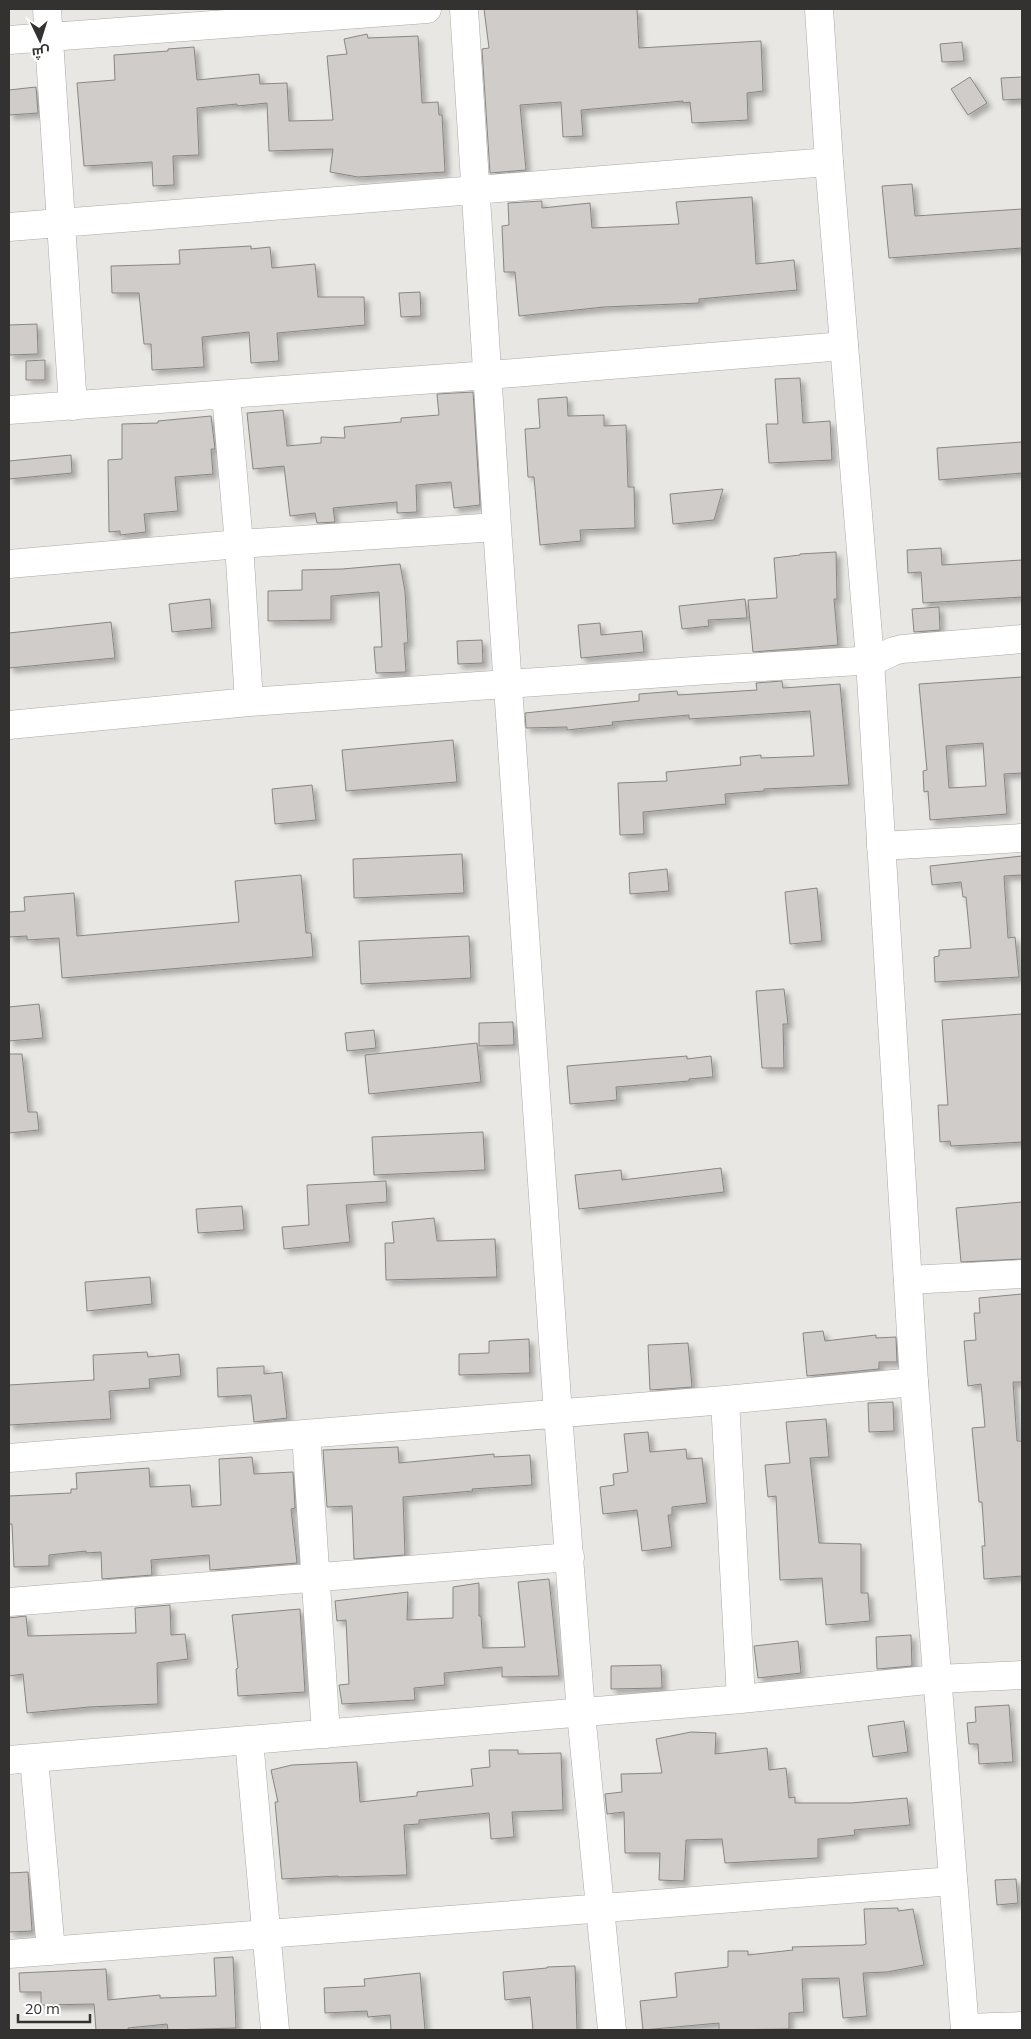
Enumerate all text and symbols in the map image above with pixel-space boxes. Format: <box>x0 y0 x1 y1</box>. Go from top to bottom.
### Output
north arrow <box>15 15 65 65</box>
text: ش <box>31 43 51 64</box>
scale bar <box>18 1992 90 2024</box>
text: 20 m <box>25 1998 60 2018</box>

